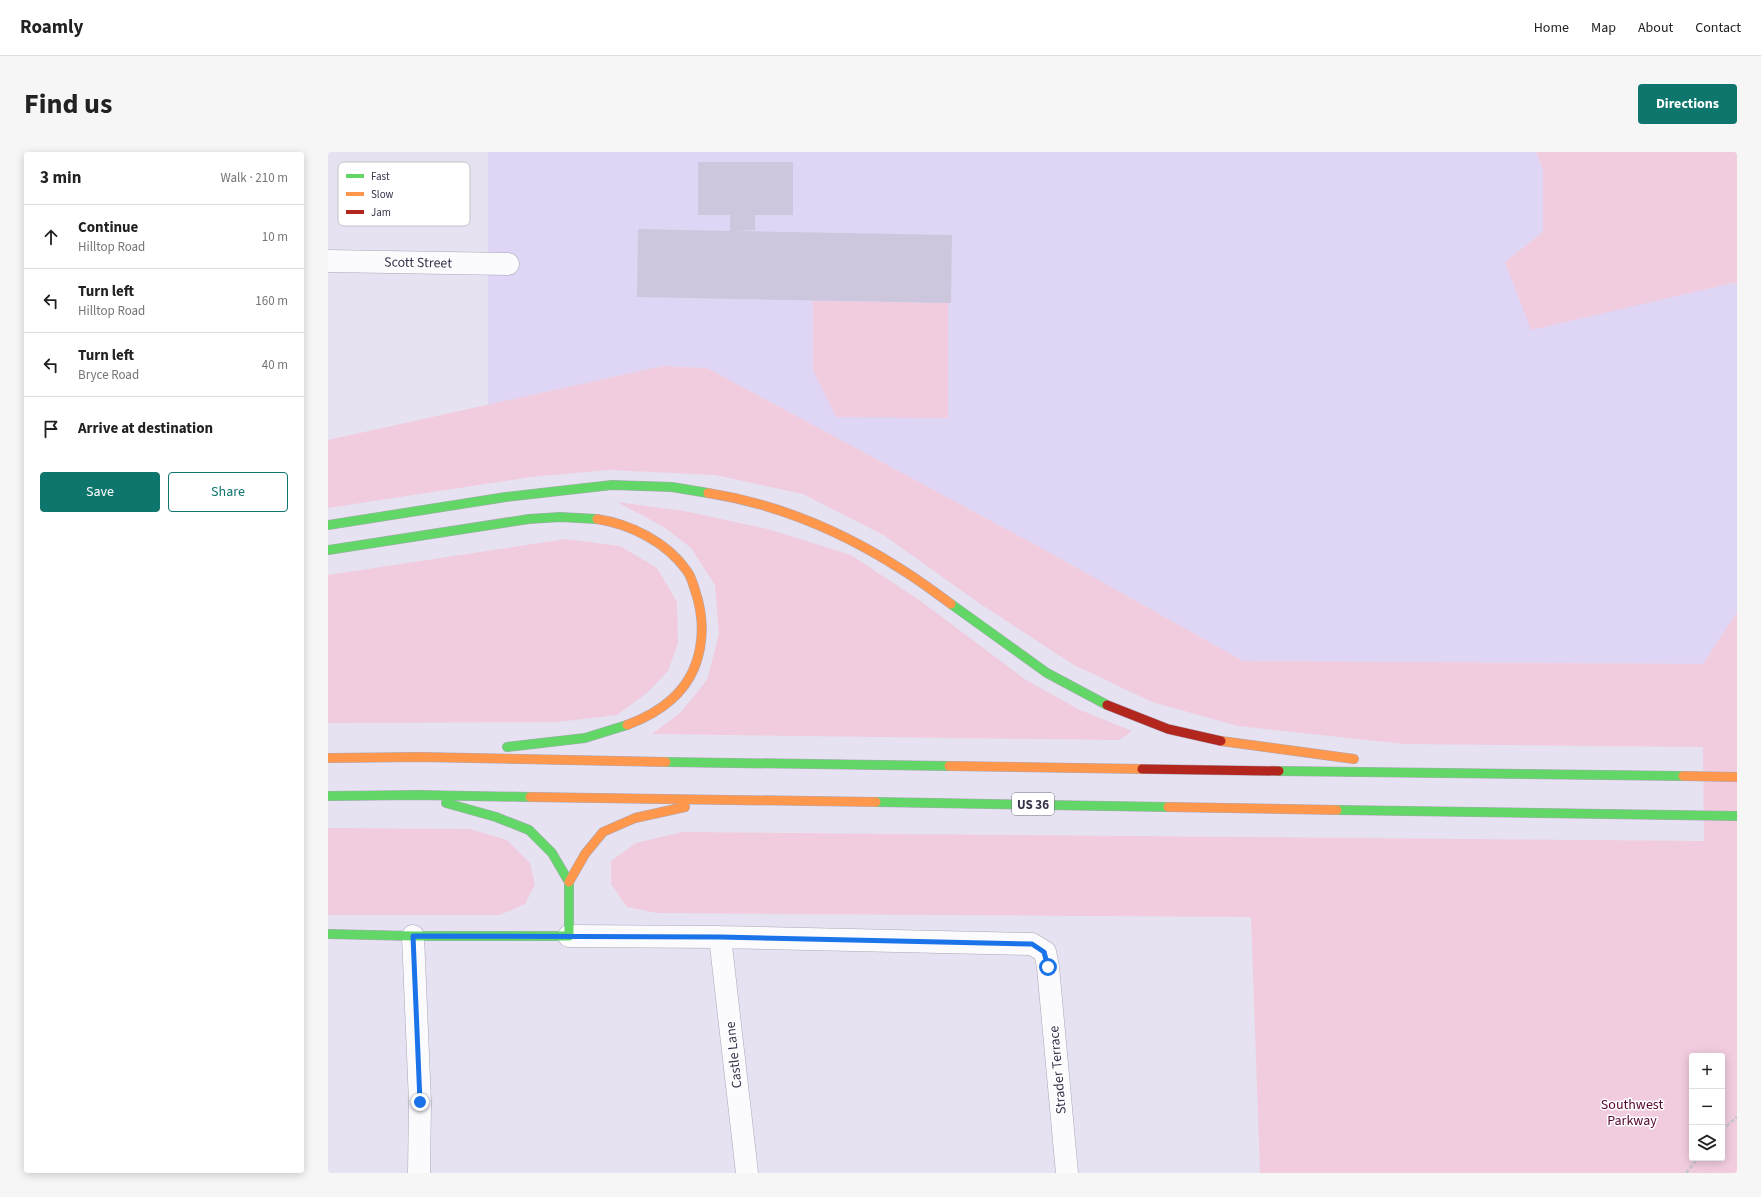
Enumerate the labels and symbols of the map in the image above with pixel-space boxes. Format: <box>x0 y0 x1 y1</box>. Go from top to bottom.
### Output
legend <box>338 162 470 226</box>
text: Fast <box>371 169 390 184</box>
text: Slow <box>371 187 394 202</box>
text: Jam <box>371 205 391 220</box>
street label: Scott Street <box>384 252 452 274</box>
road number: US 36 <box>1012 793 1054 815</box>
route start <box>1039 958 1057 976</box>
street label: Castle Lane <box>721 1020 747 1089</box>
street label: Strader Terrace <box>1044 1025 1072 1115</box>
route end <box>411 1093 429 1111</box>
park label: Southwest Parkway <box>1601 1095 1663 1131</box>

